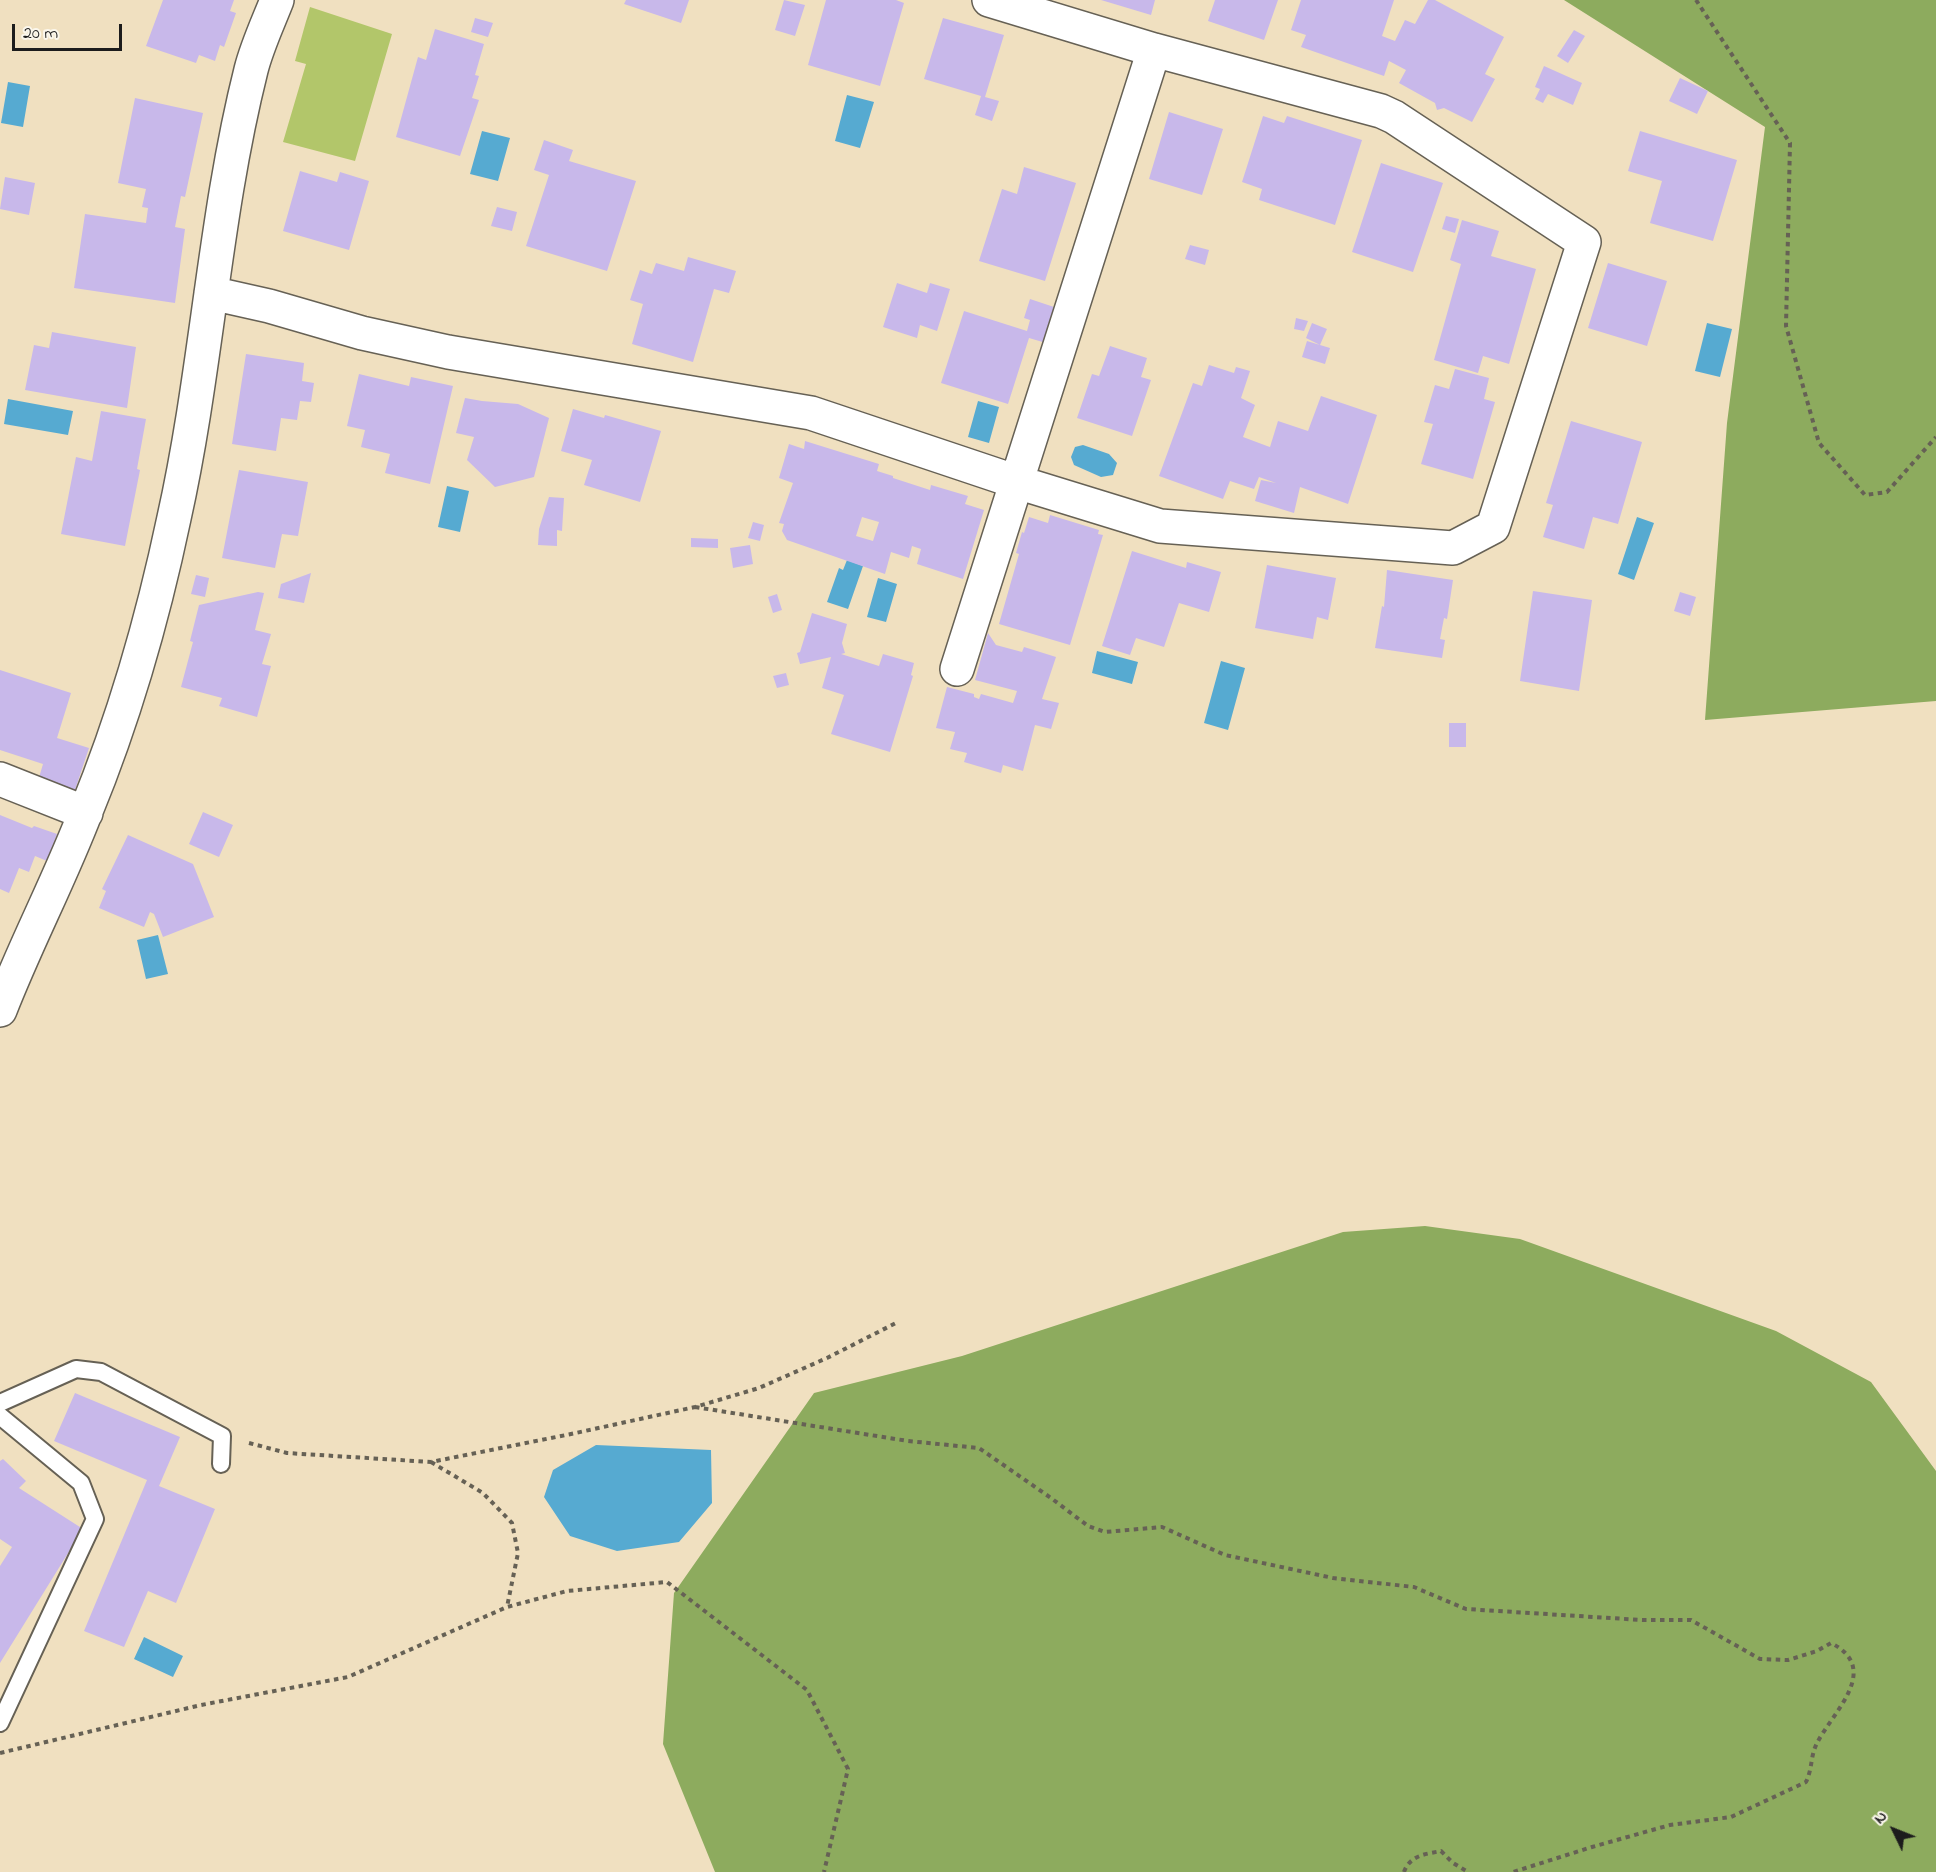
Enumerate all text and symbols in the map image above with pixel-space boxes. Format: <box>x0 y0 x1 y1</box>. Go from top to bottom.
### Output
scale bar <box>15 12 124 50</box>
text: 20 m <box>23 21 58 47</box>
north arrow <box>1864 1800 1924 1860</box>
text: N <box>1868 1806 1893 1830</box>

